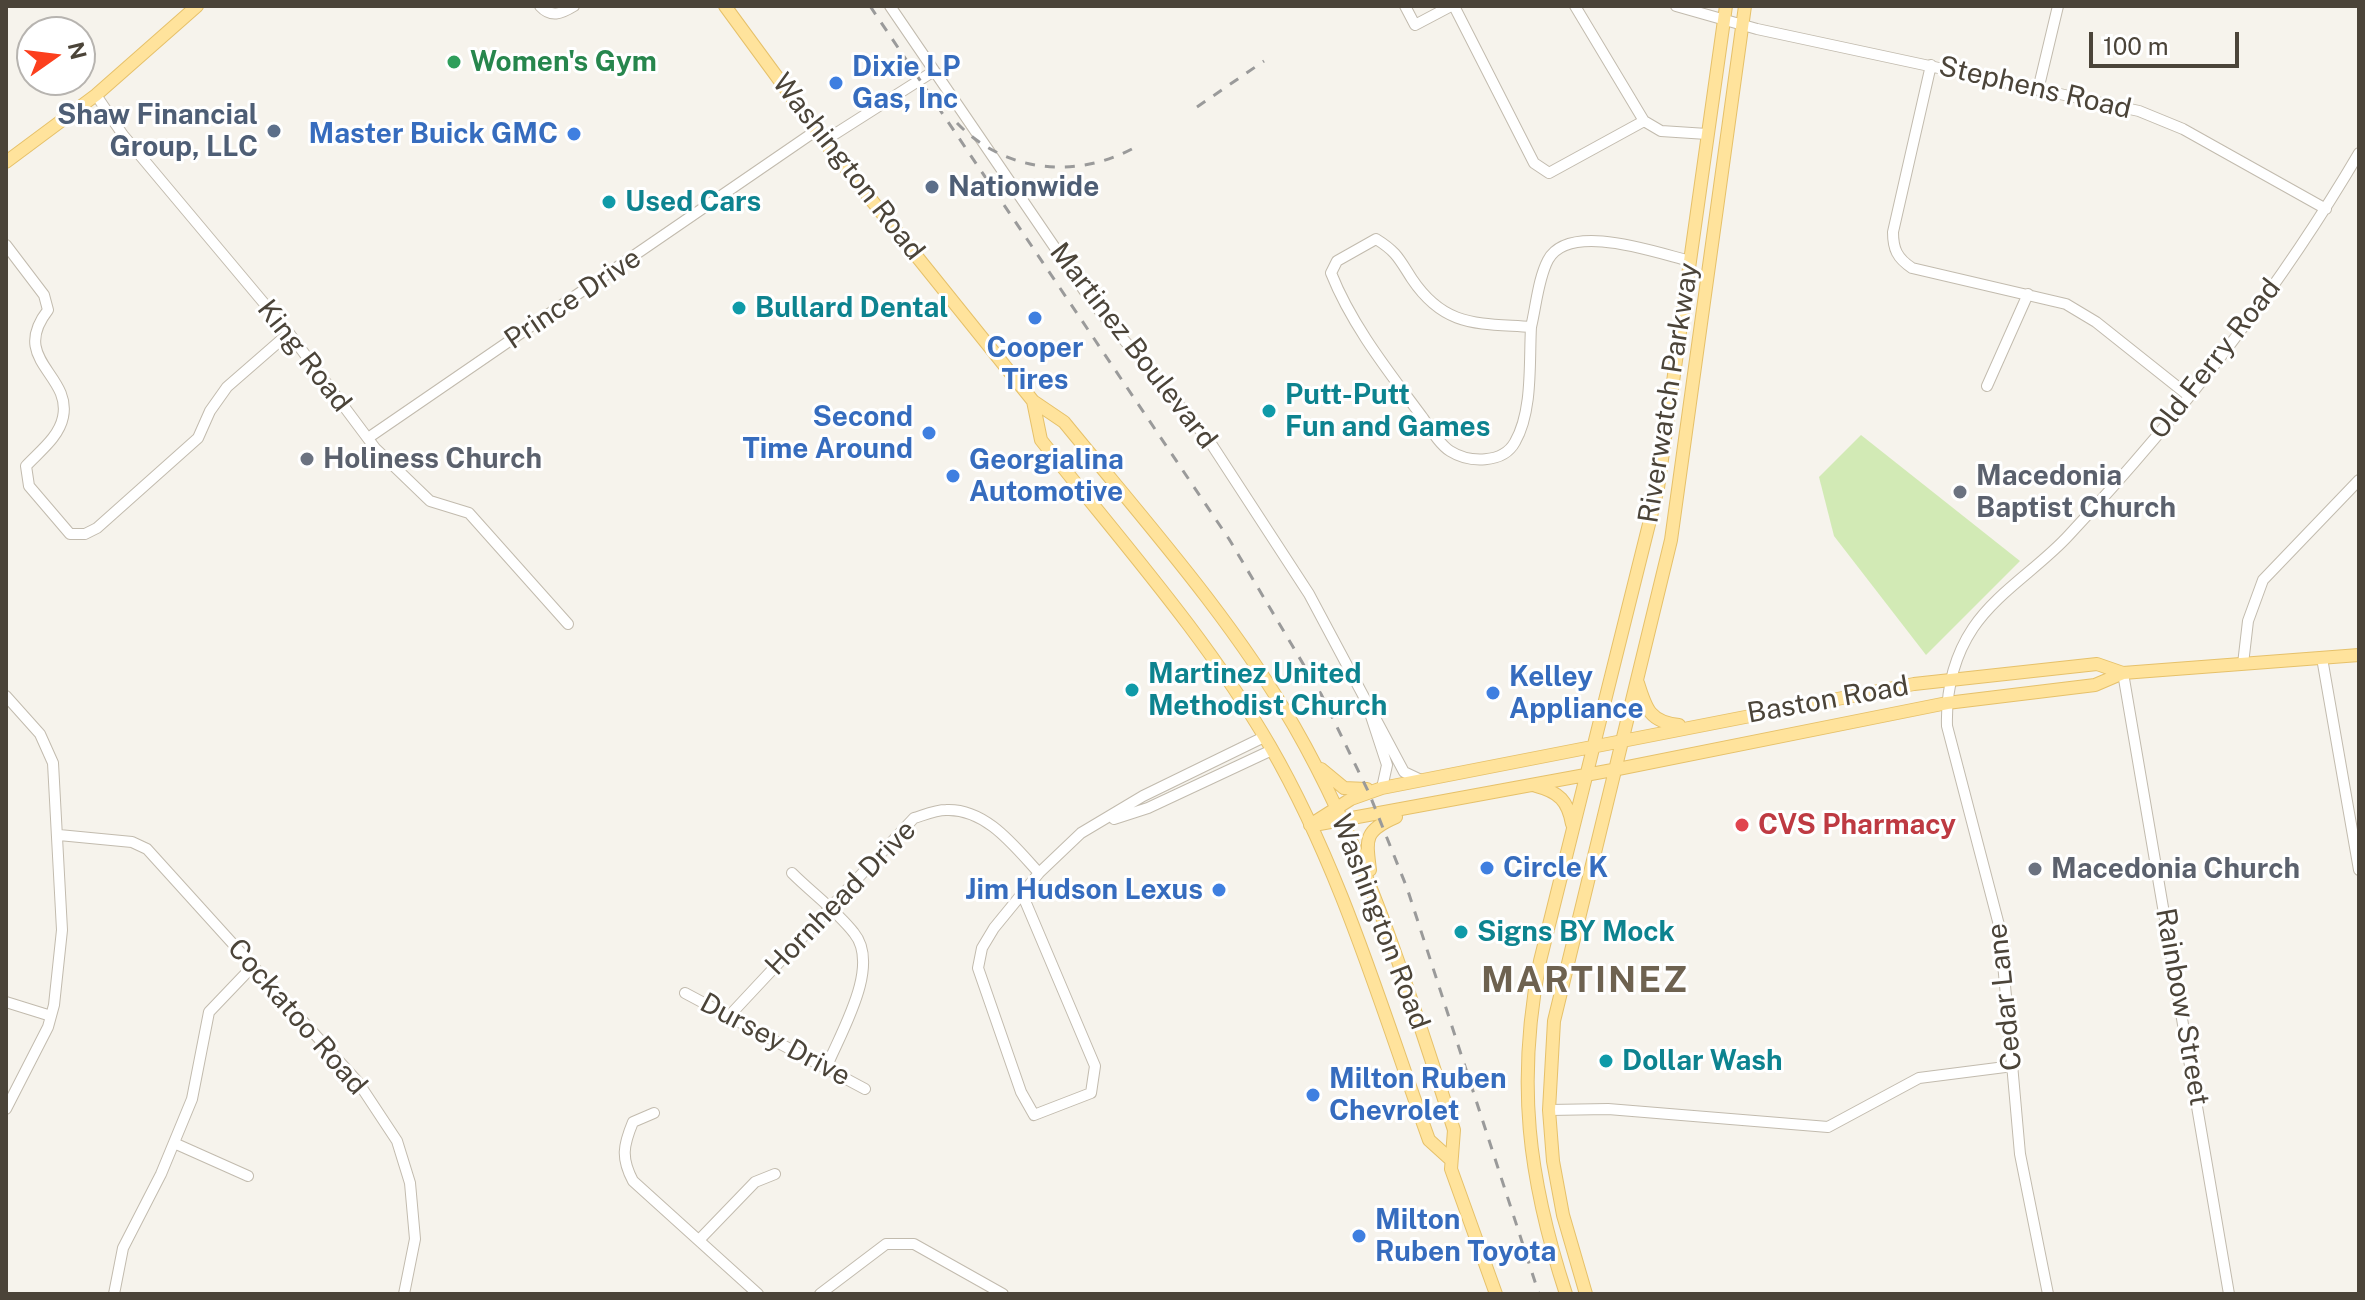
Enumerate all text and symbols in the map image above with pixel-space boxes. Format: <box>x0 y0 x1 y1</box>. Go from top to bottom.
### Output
north arrow <box>16 16 96 96</box>
scale bar <box>2093 16 2243 66</box>
text: 100 m <box>2103 32 2169 60</box>
text: N <box>63 39 92 62</box>
place label: Women's Gym <box>470 45 657 79</box>
place label: Dixie LP Gas, Inc <box>852 50 960 116</box>
street label: Stephens Road <box>1935 50 2135 126</box>
marker: Women's Gym <box>445 53 463 71</box>
street label: Washington Road <box>765 67 931 267</box>
marker: Dixie LP Gas, Inc <box>827 74 845 92</box>
place label: Shaw Financial Group, LLC <box>57 98 258 164</box>
place label: Master Buick GMC <box>309 117 558 151</box>
marker: Shaw Financial Group, LLC <box>265 122 283 140</box>
marker: Master Buick GMC <box>565 125 583 143</box>
place label: Nationwide <box>948 170 1099 204</box>
marker: Nationwide <box>923 178 941 196</box>
place label: Used Cars <box>625 185 761 219</box>
marker: Used Cars <box>600 193 618 211</box>
street label: Martinez Boulevard <box>1042 236 1224 456</box>
street label: Prince Drive <box>499 241 647 357</box>
street label: Riverwatch Parkway <box>1632 260 1706 526</box>
street label: Old Ferry Road <box>2142 272 2288 446</box>
place label: Bullard Dental <box>755 291 949 325</box>
street label: King Road <box>250 293 358 419</box>
marker: Bullard Dental <box>730 299 748 317</box>
marker: Cooper Tires <box>1026 309 1044 327</box>
place label: Cooper Tires <box>986 331 1084 397</box>
place label: Putt-Putt Fun and Games <box>1285 378 1490 444</box>
place label: Second Time Around <box>742 400 913 466</box>
marker: Putt-Putt Fun and Games <box>1260 402 1278 420</box>
marker: Second Time Around <box>920 424 938 442</box>
place label: Holiness Church <box>323 442 542 476</box>
place label: Georgialina Automotive <box>969 443 1124 509</box>
marker: Holiness Church <box>298 450 316 468</box>
place label: Macedonia Baptist Church <box>1976 459 2176 525</box>
marker: Georgialina Automotive <box>944 467 962 485</box>
marker: Macedonia Baptist Church <box>1951 483 1969 501</box>
place label: Martinez United Methodist Church <box>1148 657 1387 723</box>
place label: Kelley Appliance <box>1509 660 1644 726</box>
street label: Baston Road <box>1745 669 1911 731</box>
marker: Martinez United Methodist Church <box>1123 681 1141 699</box>
marker: Kelley Appliance <box>1484 684 1502 702</box>
place label: CVS Pharmacy <box>1758 808 1956 842</box>
street label: Washington Road <box>1324 810 1436 1034</box>
street label: Hornhead Drive <box>759 814 923 982</box>
marker: CVS Pharmacy <box>1733 816 1751 834</box>
place label: Circle K <box>1503 851 1608 885</box>
place label: Macedonia Church <box>2051 852 2300 886</box>
marker: Circle K <box>1478 859 1496 877</box>
marker: Macedonia Church <box>2026 860 2044 878</box>
place label: Jim Hudson Lexus <box>965 873 1203 907</box>
marker: Jim Hudson Lexus <box>1210 881 1228 899</box>
street label: Rainbow Street <box>2148 906 2216 1108</box>
place label: Signs BY Mock <box>1477 915 1675 949</box>
street label: Cedar Lane <box>1981 922 2029 1072</box>
marker: Signs BY Mock <box>1452 923 1470 941</box>
street label: Cockatoo Road <box>220 932 374 1102</box>
district label: MARTINEZ <box>1481 959 1689 1003</box>
street label: Dursey Drive <box>694 986 856 1094</box>
place label: Dollar Wash <box>1622 1044 1783 1078</box>
marker: Dollar Wash <box>1597 1052 1615 1070</box>
place label: Milton Ruben Chevrolet <box>1329 1062 1506 1128</box>
marker: Milton Ruben Chevrolet <box>1304 1086 1322 1104</box>
place label: Milton Ruben Toyota <box>1375 1203 1556 1269</box>
marker: Milton Ruben Toyota <box>1350 1227 1368 1245</box>

